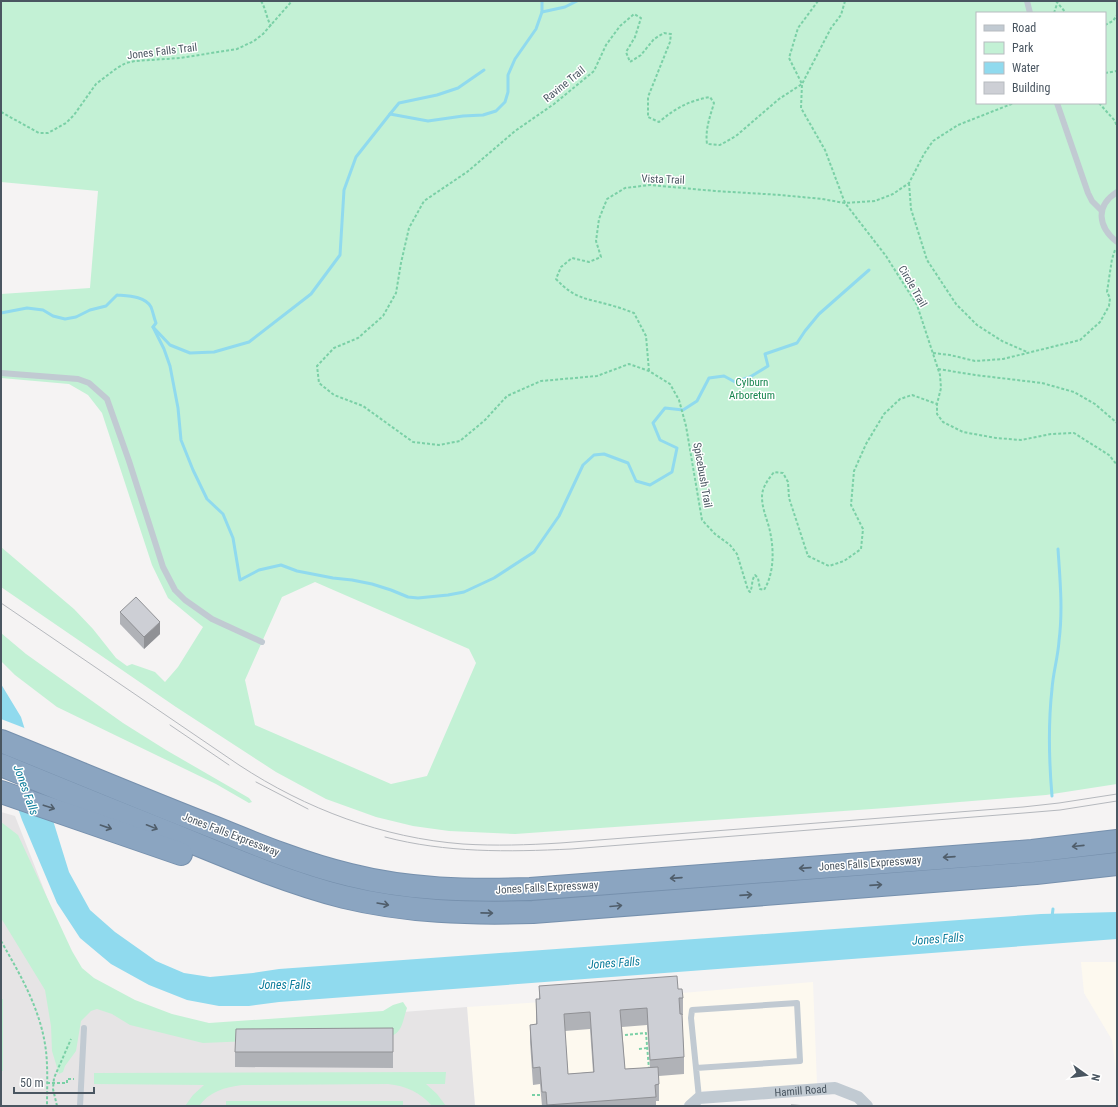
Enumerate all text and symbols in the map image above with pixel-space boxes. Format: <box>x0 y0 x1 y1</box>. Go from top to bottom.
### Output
legend <box>976 12 1106 104</box>
text: Road <box>1012 21 1036 35</box>
street label: Jones Falls Trail <box>126 41 198 62</box>
text: Park <box>1012 41 1034 55</box>
text: Water <box>1012 61 1040 75</box>
street label: Ravine Trail <box>541 64 588 105</box>
text: Building <box>1012 81 1050 95</box>
street label: Vista Trail <box>641 172 685 187</box>
street label: Circle Trail <box>895 263 930 309</box>
park label: Cylburn Arboretum <box>729 376 775 402</box>
street label: Spicebush Trail <box>690 441 715 509</box>
water label: Jones Falls <box>10 763 42 817</box>
one-way arrow <box>42 804 54 812</box>
street label: Jones Falls Expressway <box>180 810 282 859</box>
one-way arrow <box>146 823 158 831</box>
one-way arrow <box>100 824 113 831</box>
one-way arrow <box>1072 842 1085 849</box>
street label: Jones Falls Expressway <box>818 853 922 874</box>
one-way arrow <box>943 854 956 861</box>
one-way arrow <box>799 865 812 872</box>
one-way arrow <box>670 874 683 882</box>
street label: Jones Falls Expressway <box>495 878 599 897</box>
one-way arrow <box>869 882 882 889</box>
one-way arrow <box>739 892 752 899</box>
one-way arrow <box>376 900 389 908</box>
one-way arrow <box>609 902 622 909</box>
one-way arrow <box>480 909 493 917</box>
water label: Jones Falls <box>911 930 965 948</box>
water label: Jones Falls <box>587 954 641 972</box>
water label: Jones Falls <box>259 978 311 992</box>
north arrow <box>1066 1055 1106 1095</box>
scale bar <box>14 1069 94 1095</box>
text: N <box>1088 1072 1102 1082</box>
text: 50 m <box>20 1076 44 1090</box>
street label: Hamill Road <box>774 1083 827 1099</box>

